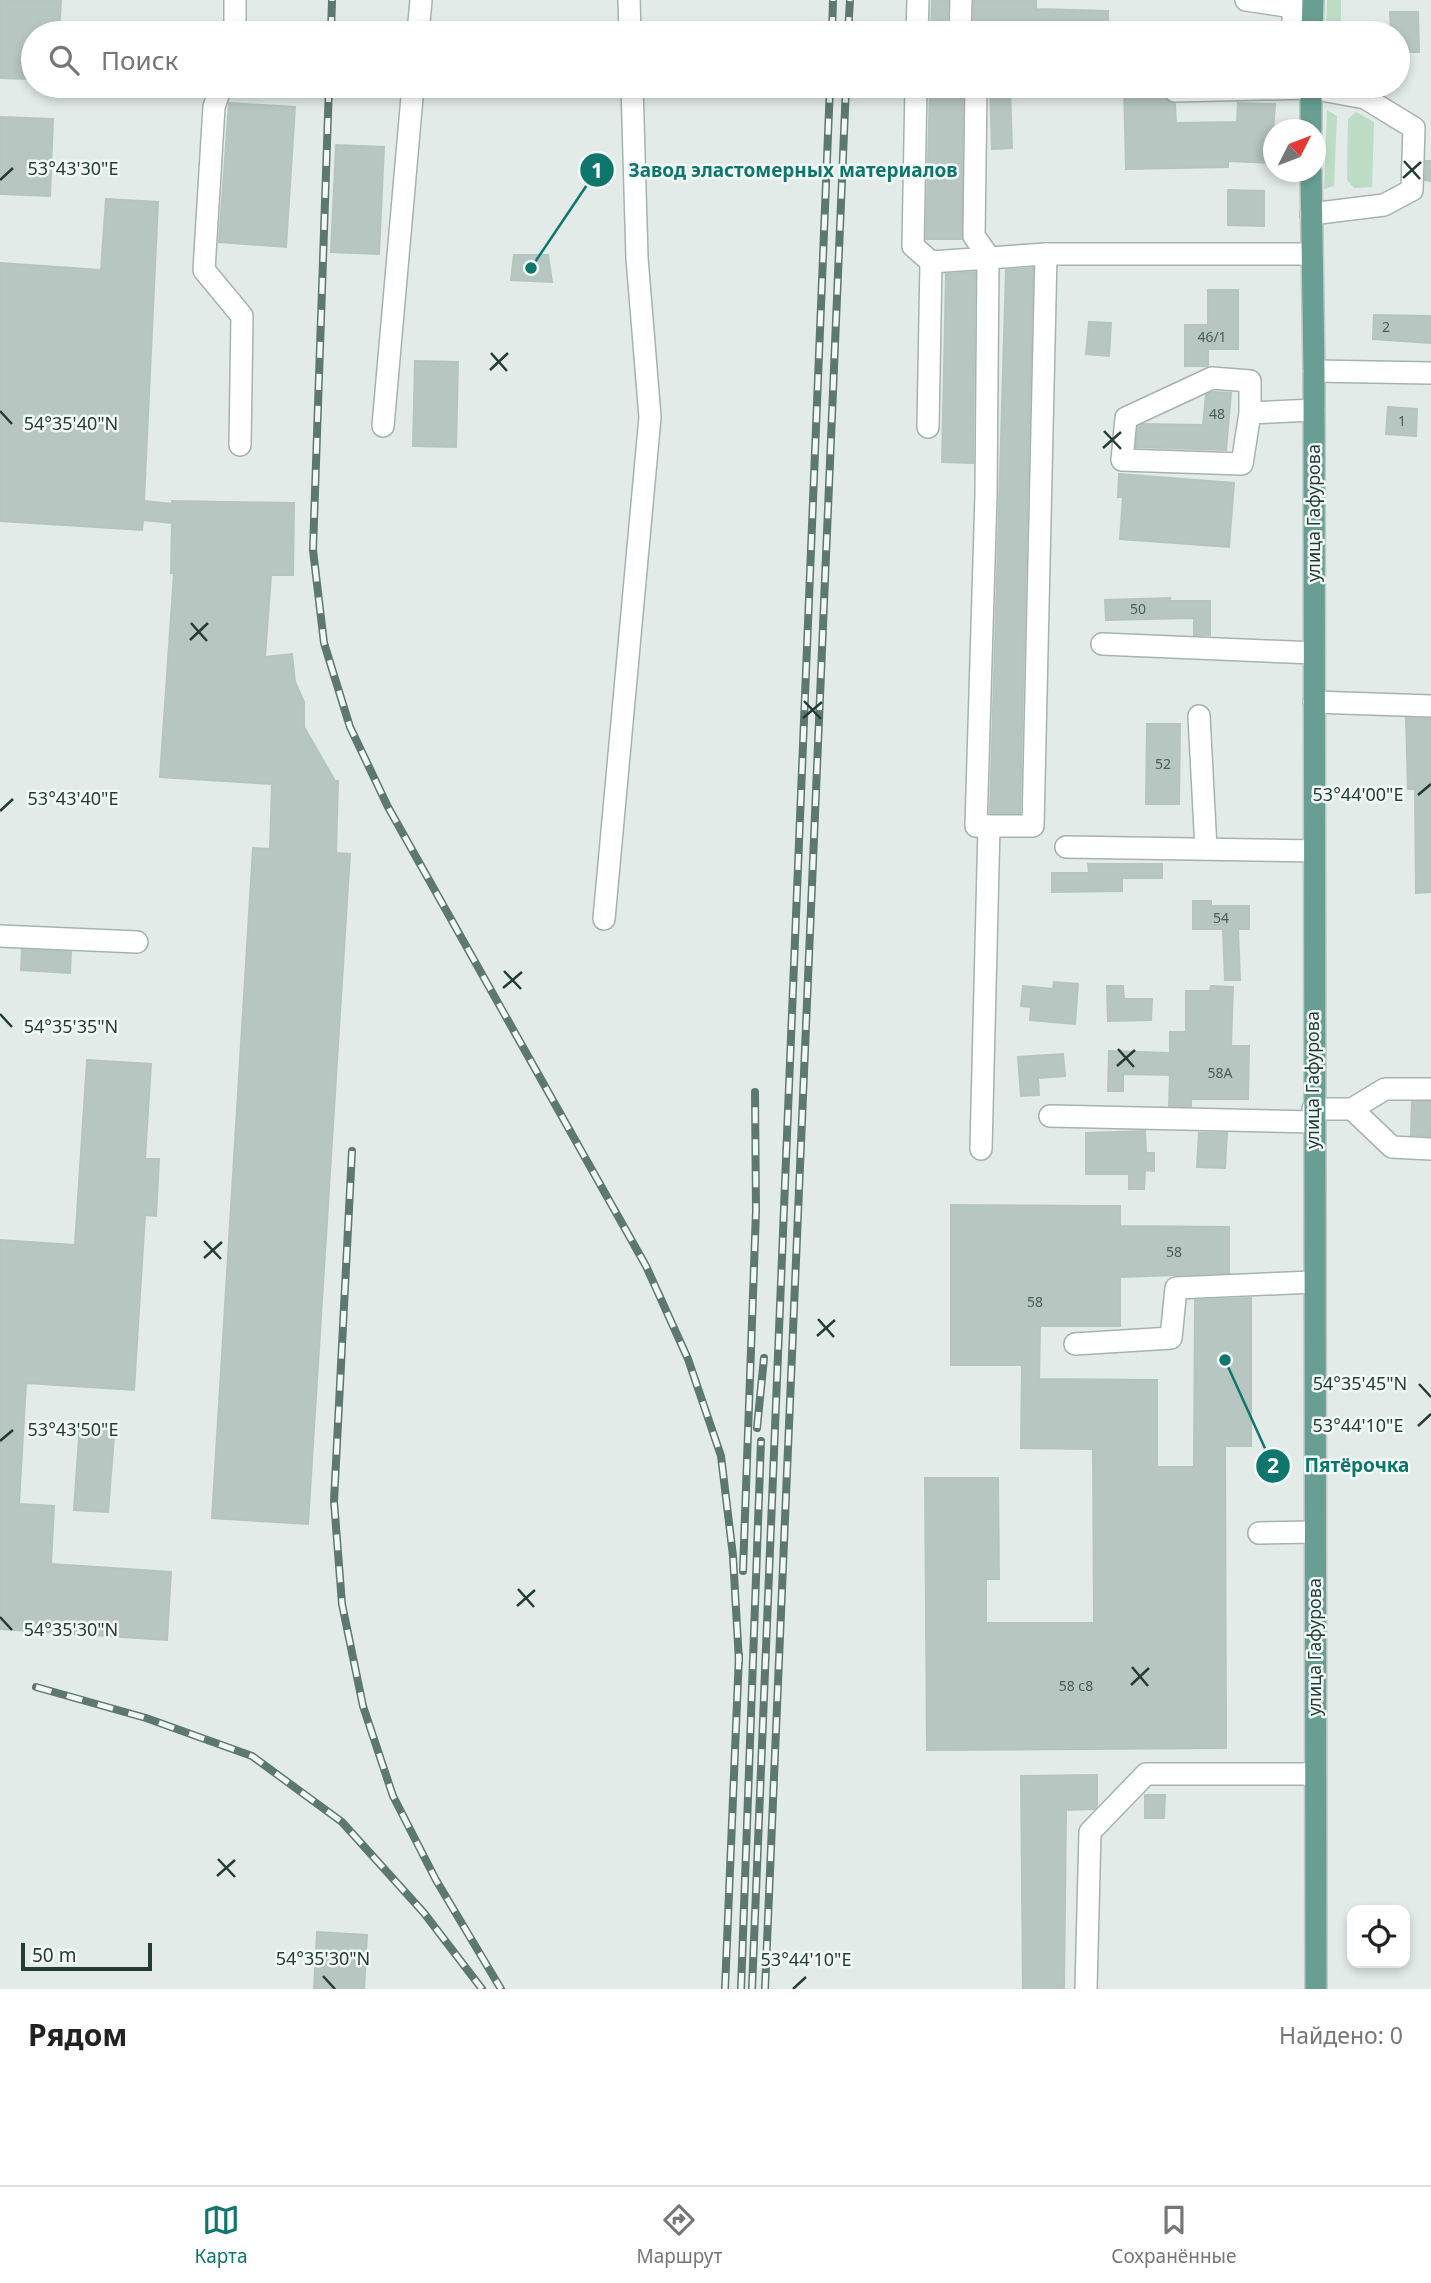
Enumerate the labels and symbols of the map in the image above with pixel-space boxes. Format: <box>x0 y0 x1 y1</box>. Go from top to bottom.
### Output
north arrow <box>1263 119 1326 182</box>
callout: Завод эластомерных материалов <box>579 150 972 190</box>
text: 53°43'30"E <box>28 156 118 180</box>
text: 1 <box>591 156 603 184</box>
text: Завод эластомерных материалов <box>628 157 958 183</box>
house number: 2 <box>1382 317 1390 336</box>
house number: 46/1 <box>1197 327 1227 346</box>
house number: 48 <box>1209 404 1225 423</box>
text: 54°35'40"N <box>24 411 118 435</box>
house number: 1 <box>1398 411 1406 430</box>
street label: улица Гафурова <box>1301 444 1325 582</box>
house number: 50 <box>1130 599 1146 618</box>
house number: 52 <box>1155 754 1171 773</box>
text: 53°44'00"E <box>1313 782 1403 806</box>
text: 53°43'40"E <box>28 786 118 810</box>
house number: 54 <box>1213 908 1229 927</box>
street label: улица Гафурова <box>1300 1011 1324 1149</box>
text: 54°35'35"N <box>24 1014 118 1038</box>
house number: 58А <box>1208 1063 1233 1082</box>
house number: 58 <box>1166 1242 1182 1261</box>
house number: 58 <box>1027 1292 1043 1311</box>
text: 54°35'45"N <box>1313 1371 1407 1395</box>
text: 53°44'10"E <box>1313 1413 1403 1437</box>
text: 53°43'50"E <box>28 1417 118 1441</box>
callout: Пятёрочка <box>1256 1446 1423 1486</box>
text: 2 <box>1267 1451 1279 1479</box>
text: Пятёрочка <box>1305 1452 1409 1478</box>
street label: улица Гафурова <box>1302 1578 1326 1716</box>
text: 54°35'30"N <box>24 1617 118 1641</box>
house number: 58 с8 <box>1059 1676 1093 1695</box>
scale bar <box>21 1940 152 1972</box>
text: 54°35'30"N <box>276 1946 370 1970</box>
text: 53°44'10"E <box>761 1947 851 1971</box>

